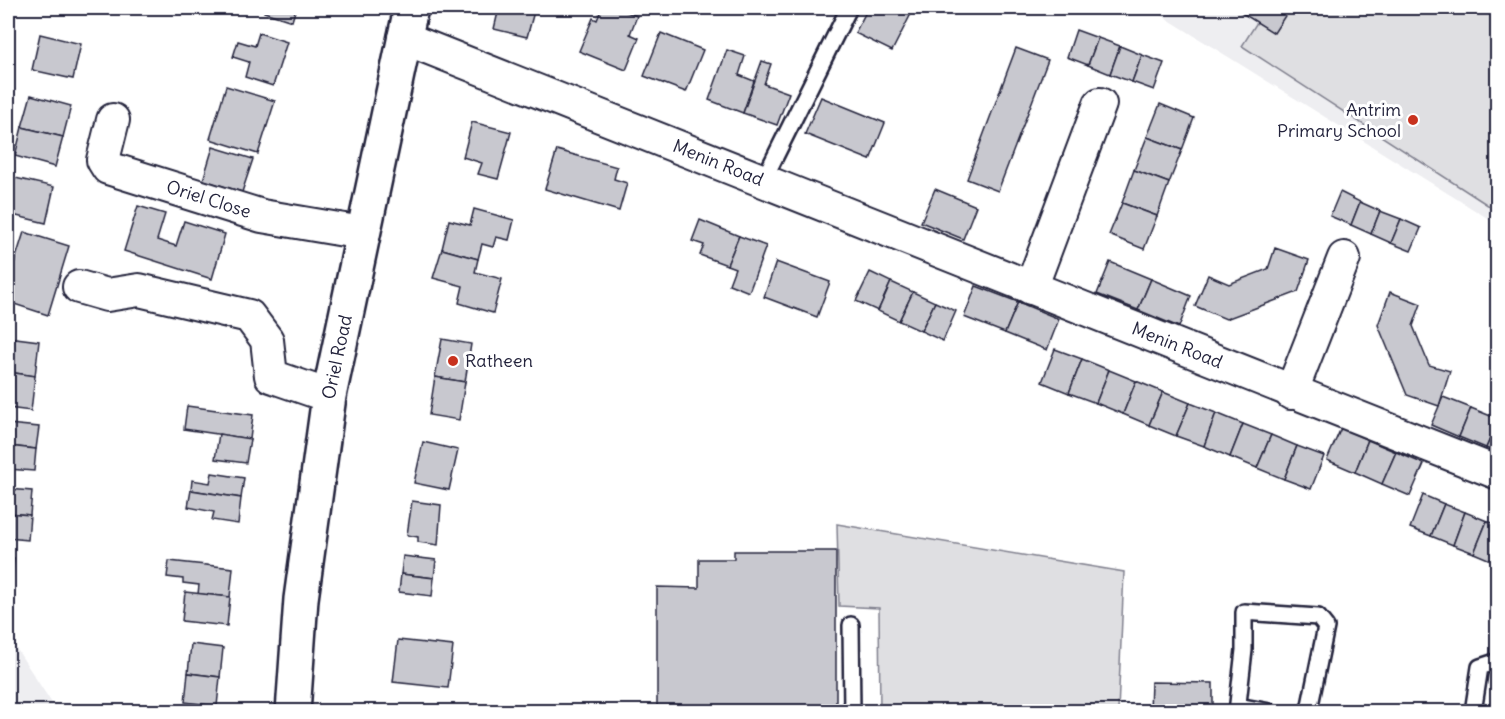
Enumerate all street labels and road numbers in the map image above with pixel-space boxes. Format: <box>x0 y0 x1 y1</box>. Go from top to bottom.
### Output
street label: Menin Road <box>670 134 767 191</box>
street label: Oriel Close <box>164 175 254 223</box>
street label: Oriel Road <box>317 312 357 401</box>
street label: Menin Road <box>1129 317 1226 373</box>

